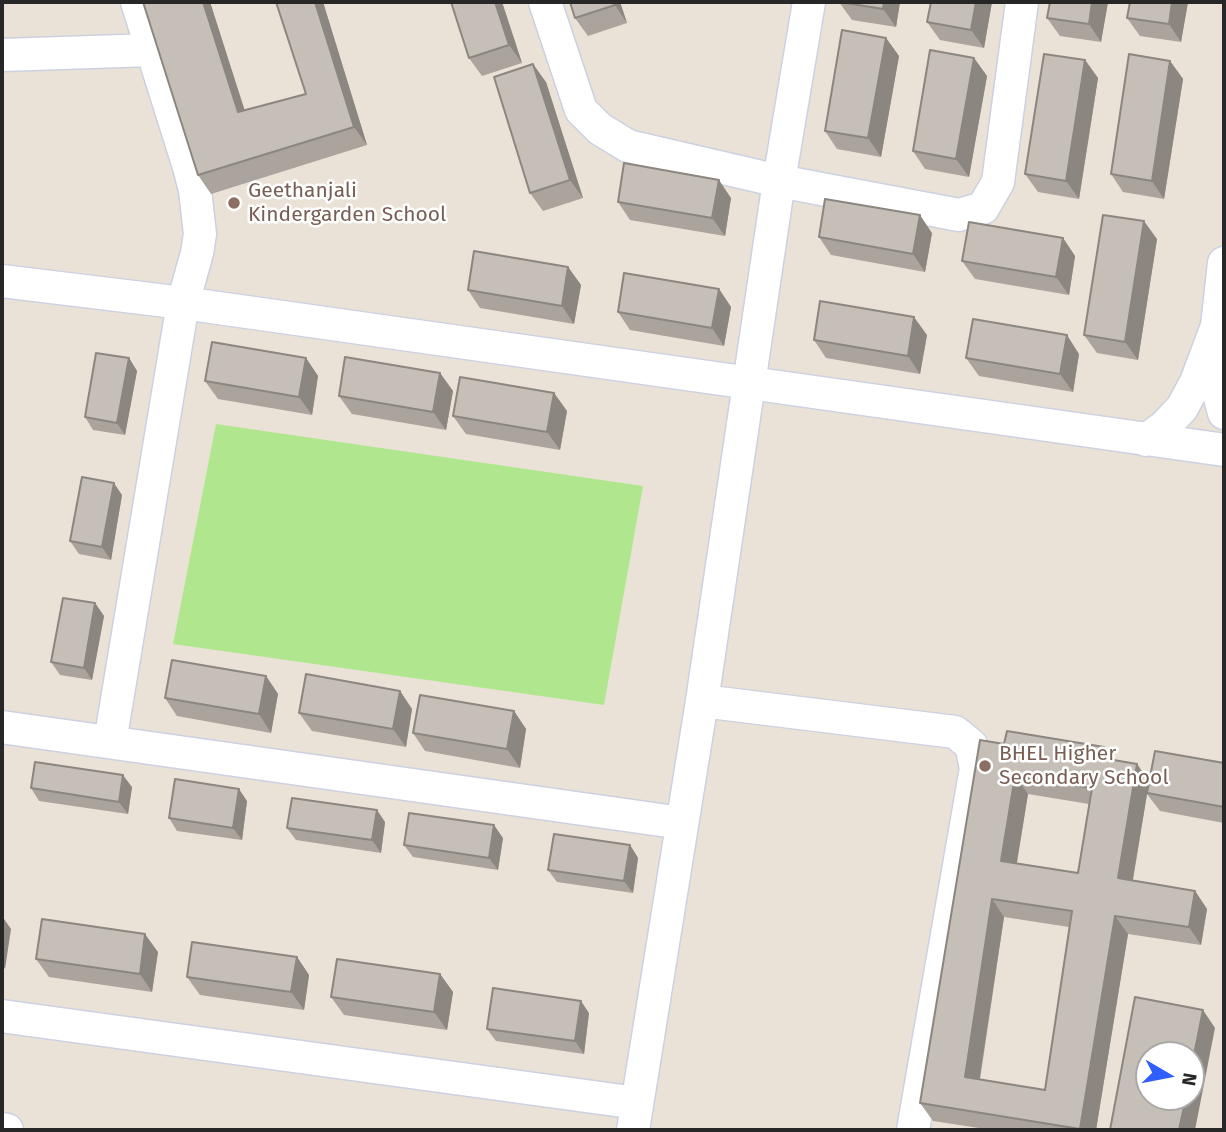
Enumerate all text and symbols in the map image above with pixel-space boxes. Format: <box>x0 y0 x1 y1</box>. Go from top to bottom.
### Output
place label: Geethanjali Kindergarden School <box>248 178 446 228</box>
marker: Geethanjali Kindergarden School <box>226 195 242 211</box>
place label: BHEL Higher Secondary School <box>999 741 1169 791</box>
marker: BHEL Higher Secondary School <box>977 758 993 774</box>
north arrow <box>1135 1041 1205 1111</box>
text: N <box>1177 1071 1202 1088</box>

